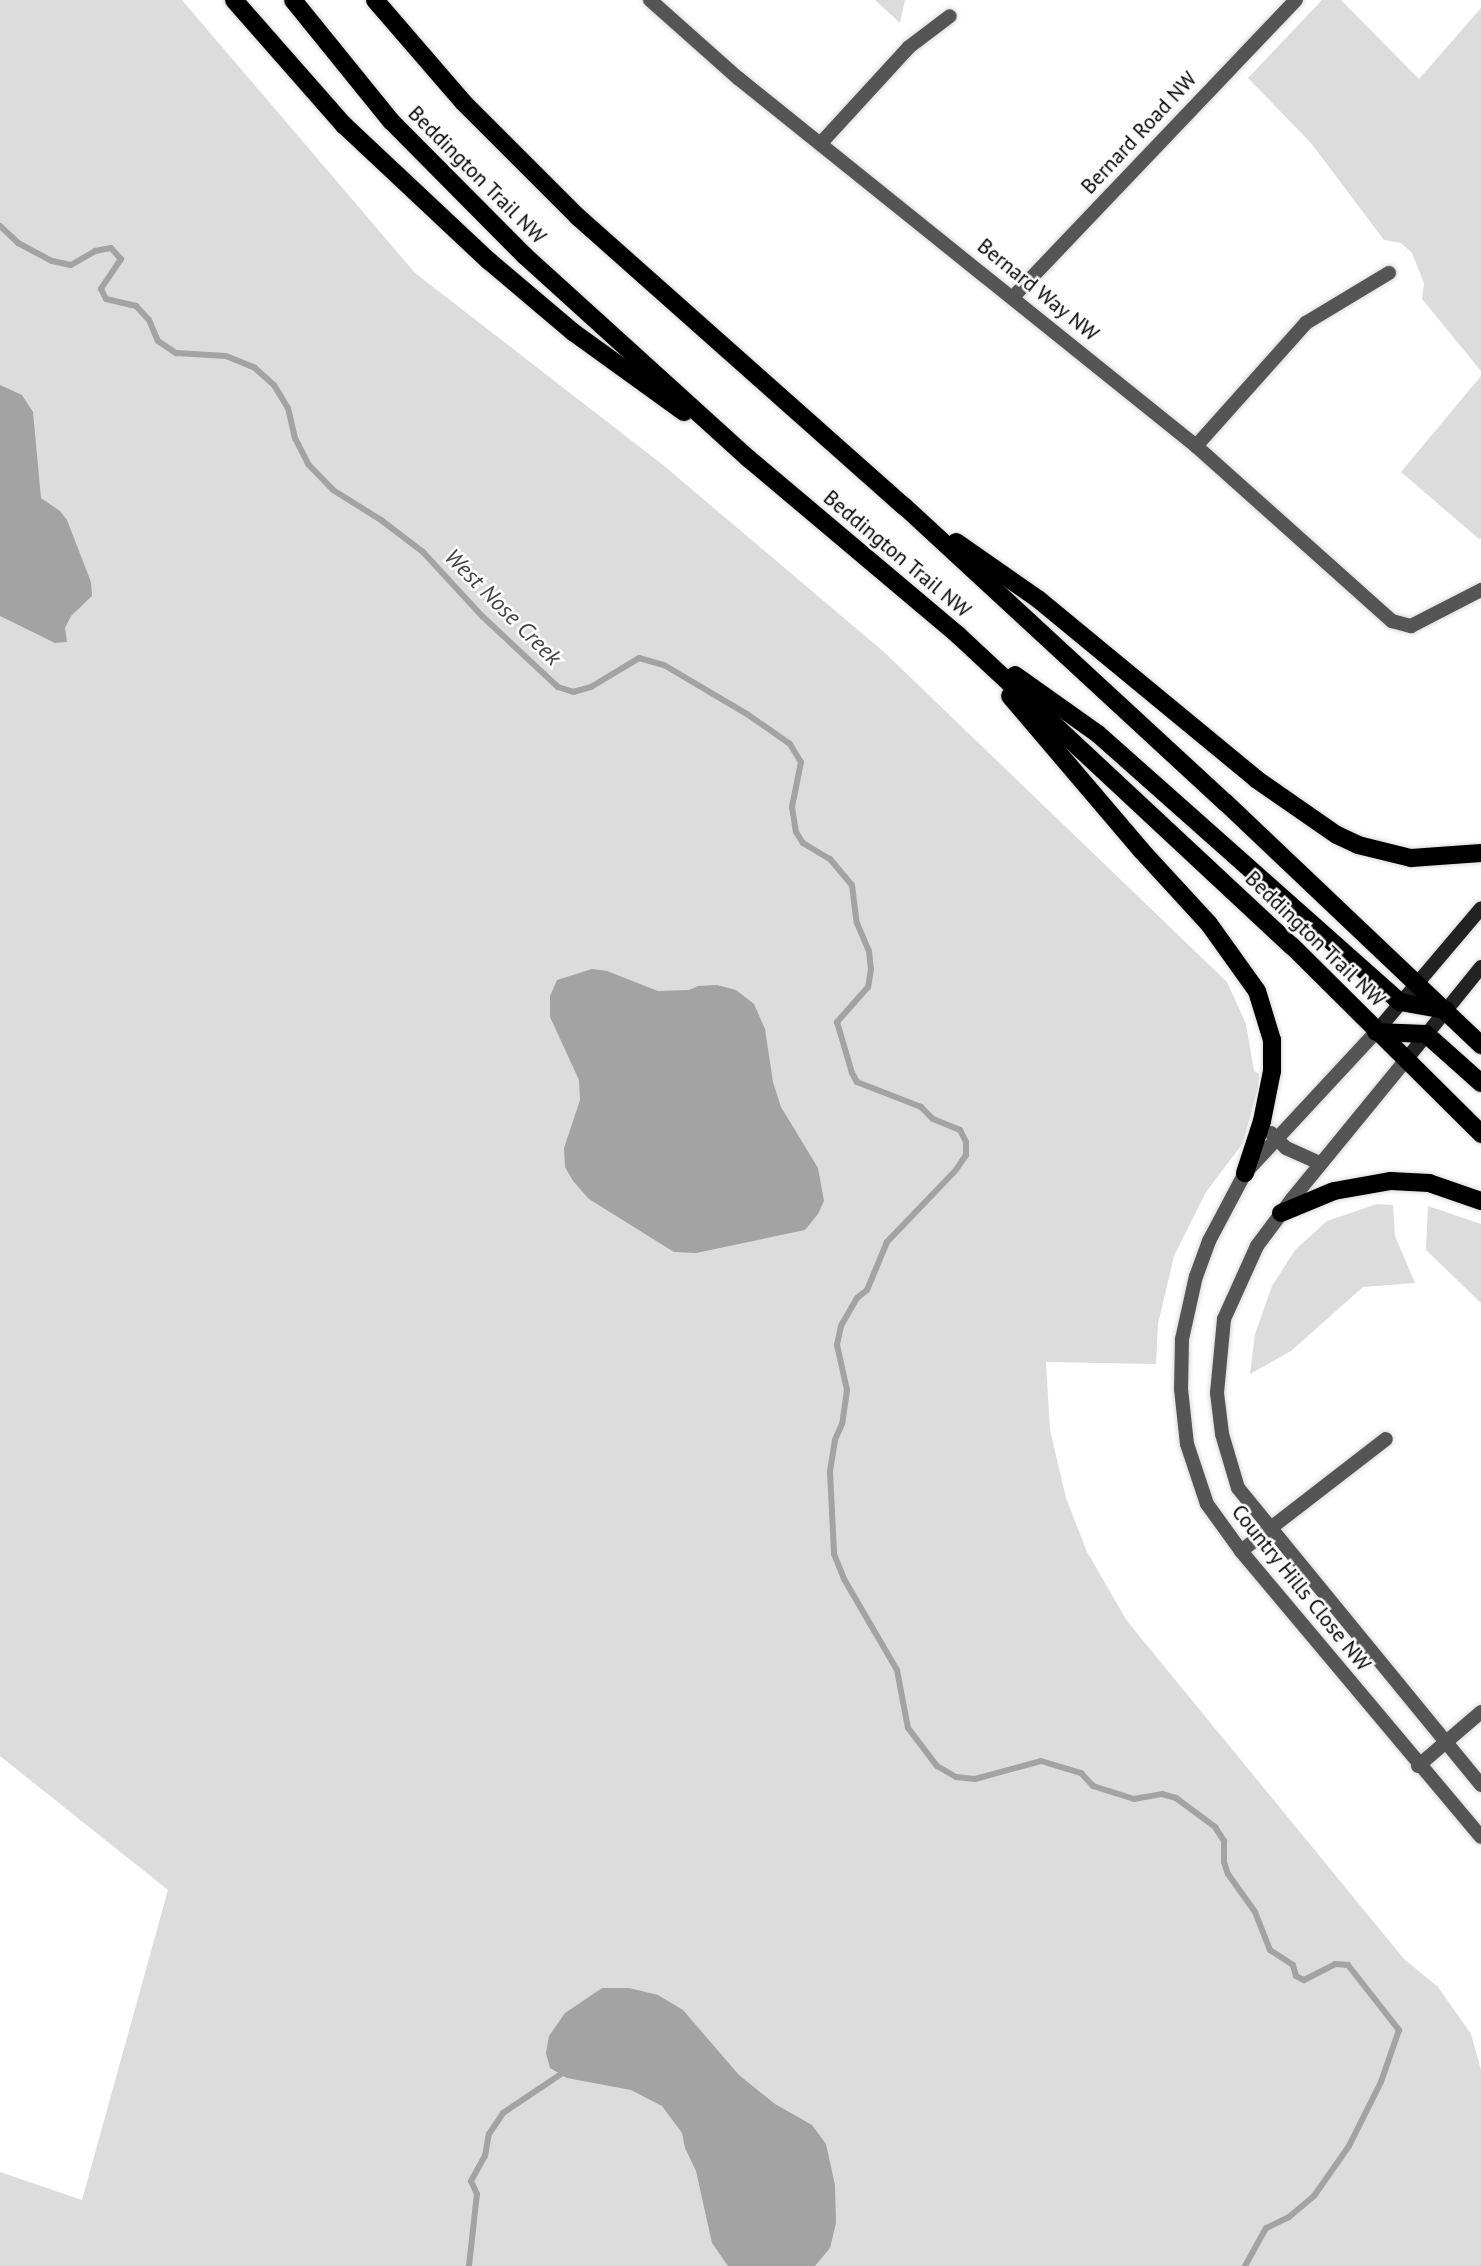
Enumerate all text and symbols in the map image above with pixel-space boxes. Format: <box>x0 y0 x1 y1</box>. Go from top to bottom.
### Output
street label: Bernard Road NW <box>1076 67 1202 199</box>
street label: Beddington Trail NW <box>403 101 551 249</box>
street label: Bernard Way NW <box>972 233 1104 347</box>
street label: Beddington Trail NW <box>818 485 976 623</box>
water label: West Nose Creek <box>439 543 567 671</box>
street label: Beddington Trail NW <box>1240 866 1390 1012</box>
street label: Country Hills Close NW <box>1226 1499 1376 1677</box>

